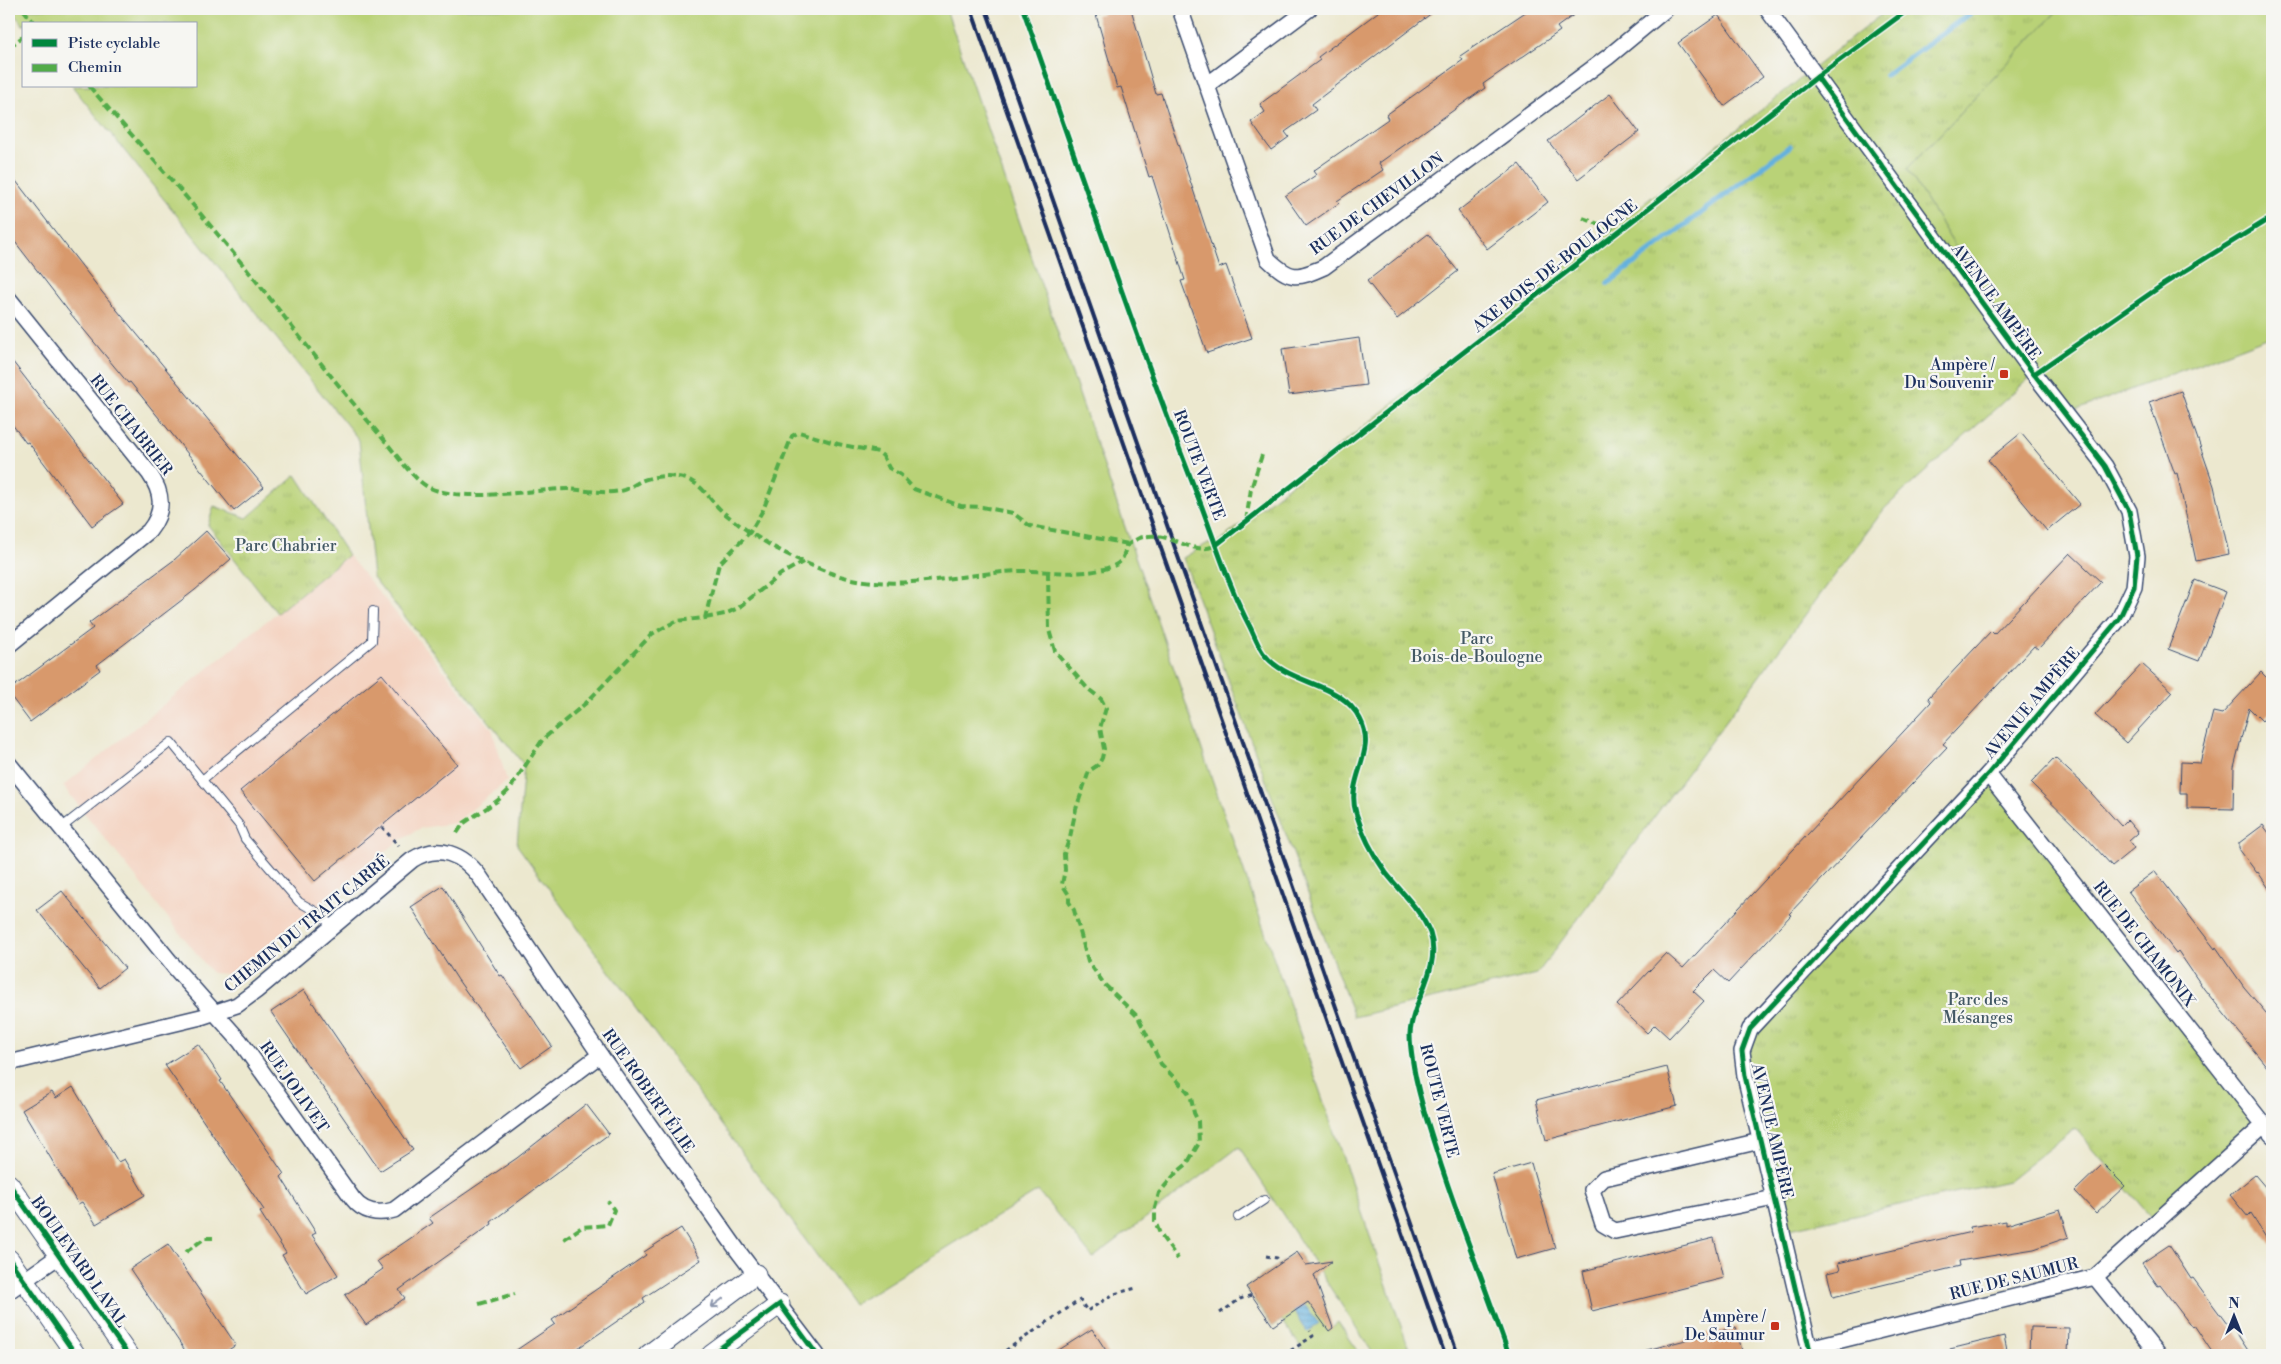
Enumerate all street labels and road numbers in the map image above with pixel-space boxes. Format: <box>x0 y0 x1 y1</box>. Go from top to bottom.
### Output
street label: RUE DE CHEVILLON <box>1306 149 1448 259</box>
street label: AXE BOIS-DE-BOULOGNE <box>1468 195 1642 337</box>
street label: AVENUE AMPÈRE <box>1946 238 2047 364</box>
street label: RUE CHABRIER <box>85 371 177 480</box>
street label: ROUTE VERTE <box>1169 407 1229 523</box>
street label: AVENUE AMPÈRE <box>1978 642 2084 763</box>
street label: CHEMIN DU TRAIT CARRÉ <box>219 850 394 997</box>
street label: RUE DE CHAMONIX <box>2089 877 2200 1012</box>
street label: RUE ROBERT ÉLIE <box>598 1024 700 1157</box>
street label: RUE JOLIVET <box>255 1037 333 1137</box>
street label: ROUTE VERTE <box>1415 1042 1463 1160</box>
street label: AVENUE AMPÈRE <box>1746 1060 1799 1201</box>
street label: BOULEVARD LAVAL <box>26 1192 132 1332</box>
street label: RUE DE SAUMUR <box>1948 1253 2081 1305</box>

